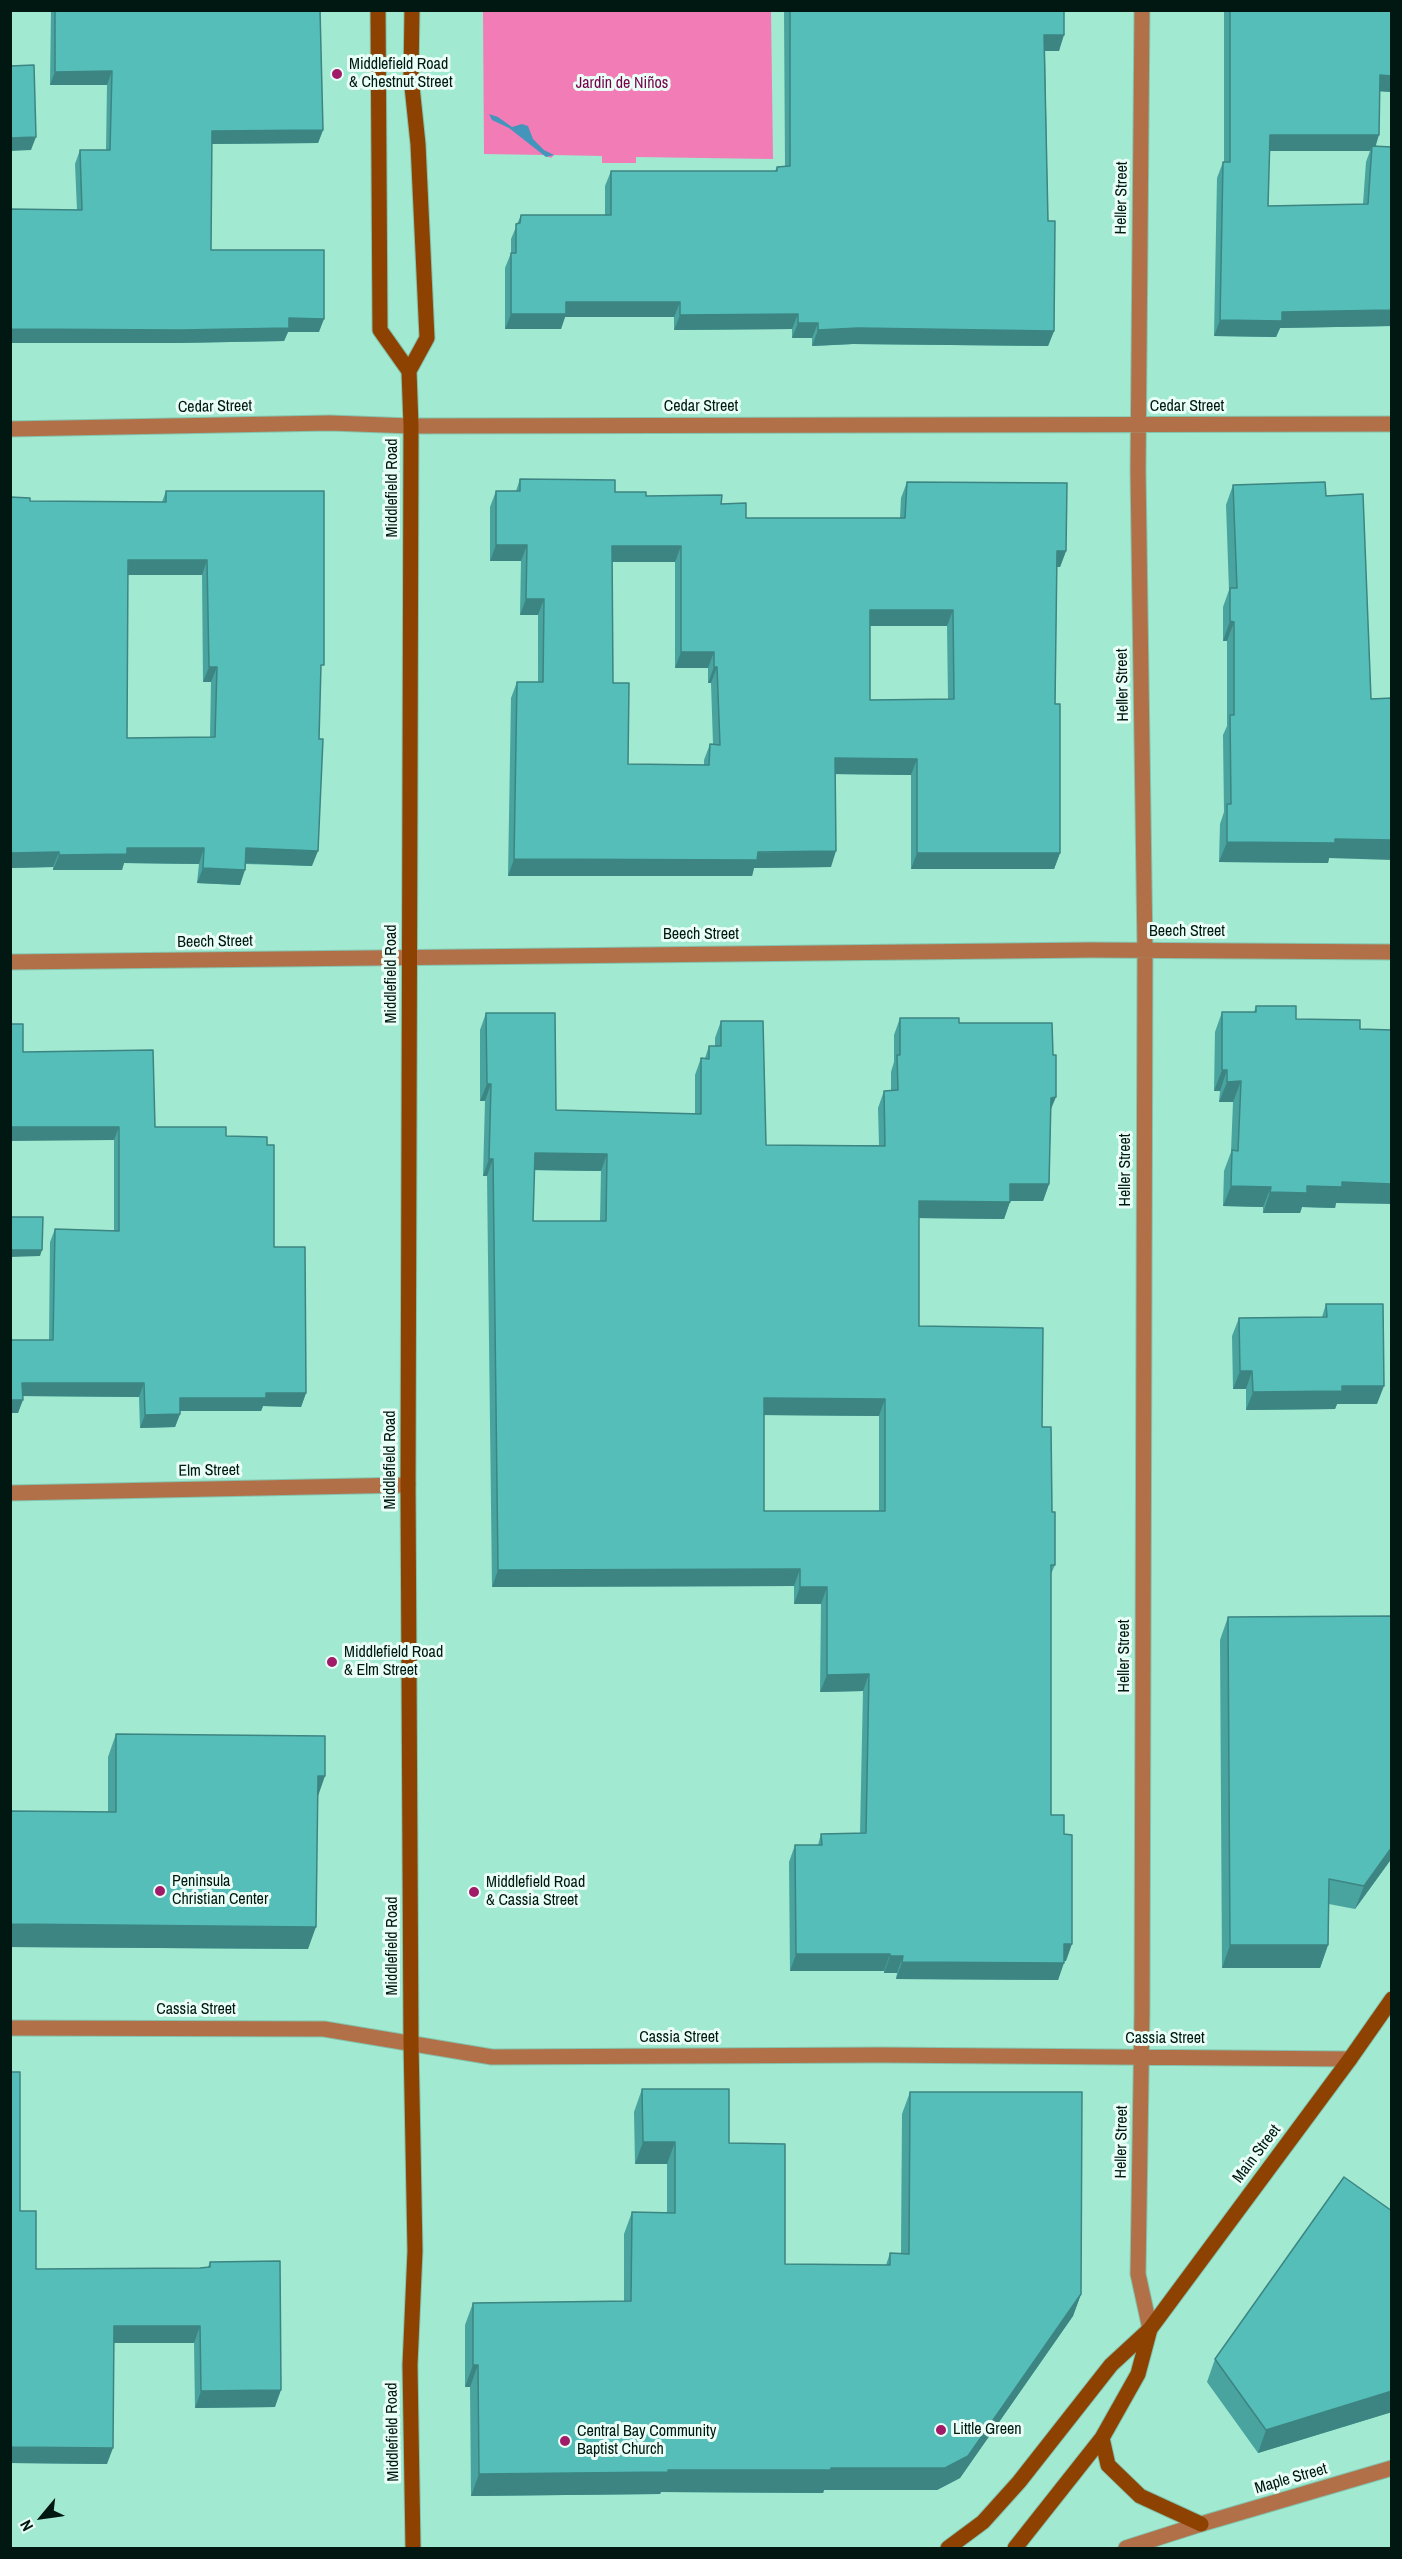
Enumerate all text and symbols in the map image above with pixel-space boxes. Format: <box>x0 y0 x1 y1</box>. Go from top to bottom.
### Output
place label: Middlefield Road & Chestnut Street <box>349 55 453 93</box>
marker: Middlefield Road & Chestnut Street <box>330 67 344 81</box>
park label: Jardin de Niños <box>576 74 668 94</box>
street label: Heller Street <box>1112 161 1132 235</box>
street label: Cedar Street <box>178 397 252 417</box>
street label: Cedar Street <box>664 397 738 417</box>
street label: Cedar Street <box>1150 397 1224 417</box>
street label: Middlefield Road <box>383 438 403 538</box>
street label: Heller Street <box>1113 648 1133 722</box>
street label: Beech Street <box>1149 922 1225 942</box>
street label: Middlefield Road <box>382 924 402 1024</box>
street label: Beech Street <box>663 925 739 945</box>
street label: Beech Street <box>177 932 253 952</box>
street label: Heller Street <box>1116 1134 1136 1206</box>
street label: Middlefield Road <box>381 1410 401 1510</box>
street label: Elm Street <box>178 1461 240 1481</box>
street label: Heller Street <box>1115 1620 1135 1692</box>
place label: Middlefield Road & Elm Street <box>344 1643 443 1681</box>
marker: Middlefield Road & Elm Street <box>325 1655 339 1669</box>
place label: Peninsula Christian Center <box>172 1872 268 1910</box>
place label: Middlefield Road & Cassia Street <box>486 1873 585 1911</box>
marker: Peninsula Christian Center <box>153 1884 167 1898</box>
marker: Middlefield Road & Cassia Street <box>467 1885 481 1899</box>
street label: Middlefield Road <box>383 1896 403 1996</box>
street label: Cassia Street <box>156 2000 236 2020</box>
street label: Cassia Street <box>639 2028 719 2048</box>
street label: Cassia Street <box>1125 2029 1205 2049</box>
street label: Heller Street <box>1112 2105 1132 2179</box>
street label: Main Street <box>1229 2121 1285 2187</box>
street label: Middlefield Road <box>383 2382 403 2482</box>
place label: Little Green <box>953 2420 1022 2440</box>
place label: Central Bay Community Baptist Church <box>577 2422 716 2460</box>
marker: Little Green <box>934 2423 948 2437</box>
marker: Central Bay Community Baptist Church <box>558 2434 572 2448</box>
street label: Maple Street <box>1253 2460 1329 2498</box>
north arrow <box>12 2487 72 2547</box>
text: N <box>14 2516 38 2535</box>

